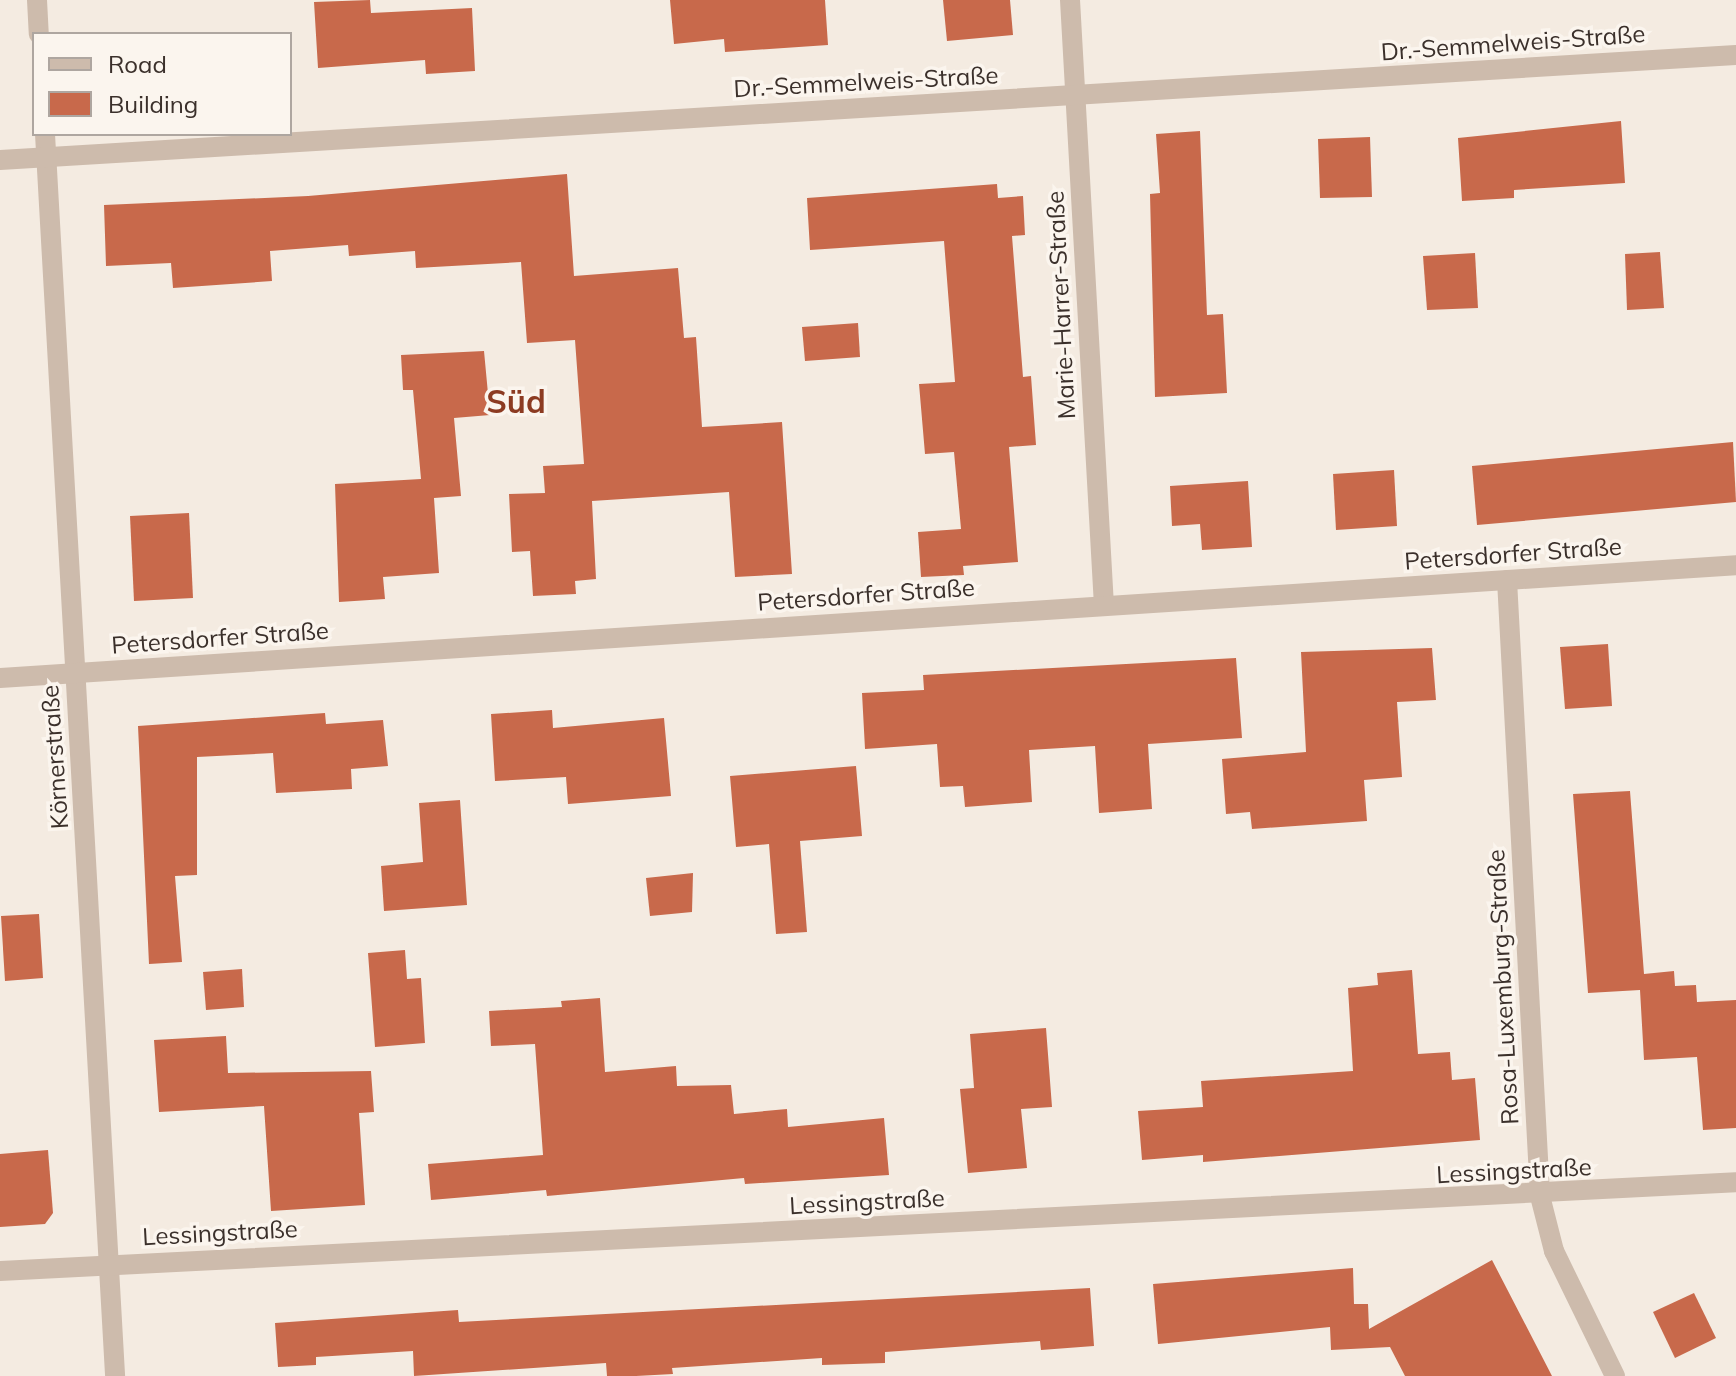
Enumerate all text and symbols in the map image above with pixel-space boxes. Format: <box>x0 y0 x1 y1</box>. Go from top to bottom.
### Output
street label: Dr.-Semmelweis-Straße <box>1380 19 1646 67</box>
legend <box>32 32 292 136</box>
text: Road <box>108 49 167 79</box>
street label: Dr.-Semmelweis-Straße <box>733 61 999 103</box>
text: Building <box>108 89 198 119</box>
street label: Marie-Harrer-Straße <box>1041 190 1081 420</box>
district label: Süd <box>486 382 546 420</box>
street label: Petersdorfer Straße <box>1403 532 1623 576</box>
street label: Petersdorfer Straße <box>756 573 976 617</box>
street label: Petersdorfer Straße <box>110 616 330 660</box>
street label: Körnerstraße <box>36 684 74 830</box>
street label: Rosa-Luxemburg-Straße <box>1481 849 1525 1125</box>
street label: Lessingstraße <box>1436 1153 1592 1189</box>
street label: Lessingstraße <box>789 1184 945 1220</box>
street label: Lessingstraße <box>142 1215 298 1251</box>

